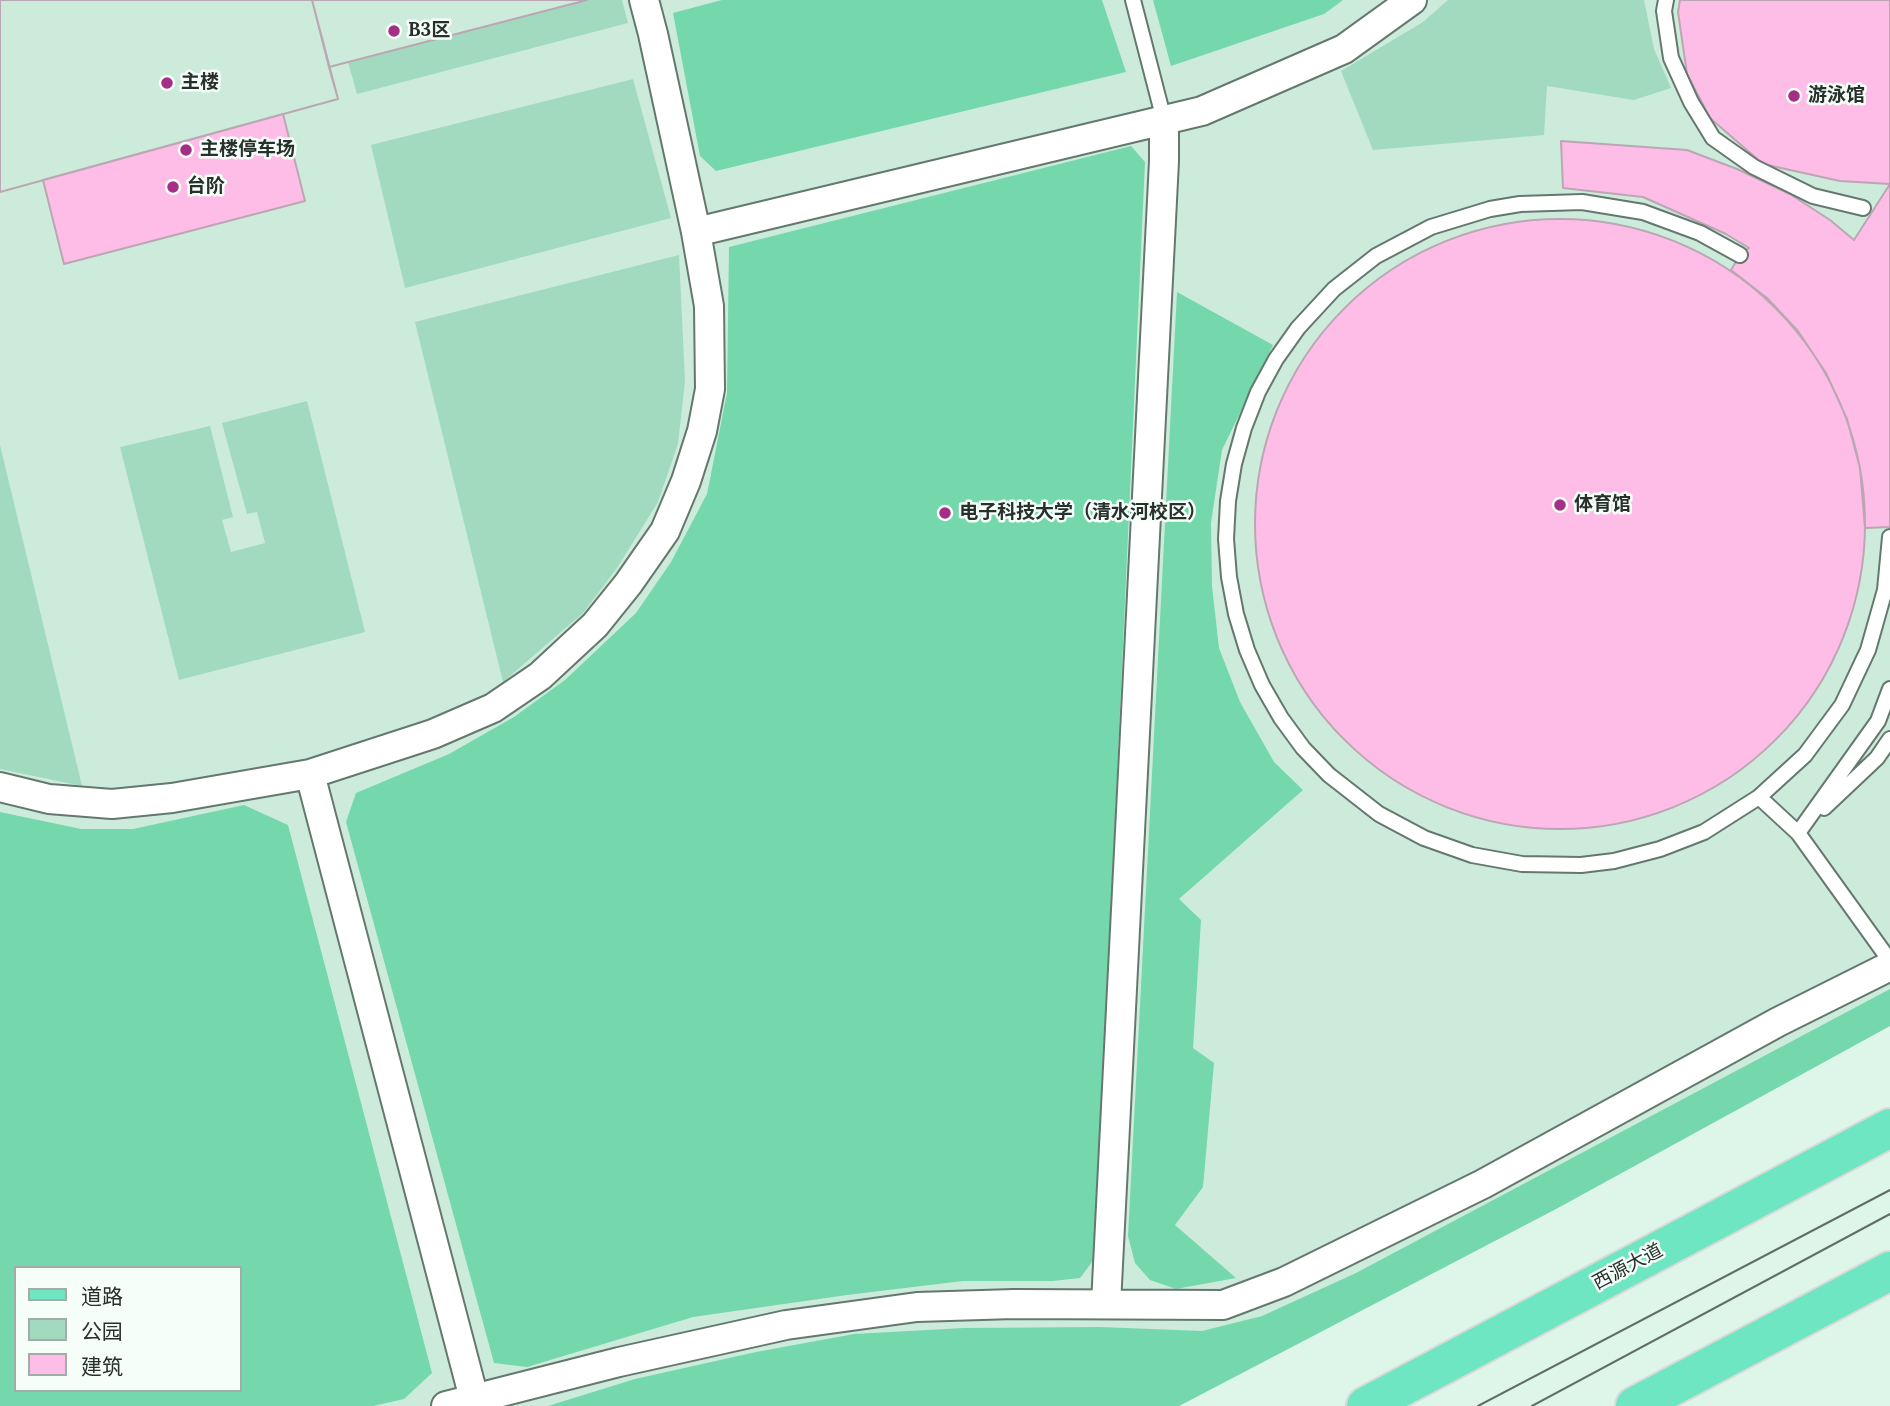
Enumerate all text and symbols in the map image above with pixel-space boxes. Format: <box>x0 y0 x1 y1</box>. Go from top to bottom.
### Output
place label: B3区 <box>408 20 450 42</box>
marker: B3区 <box>386 23 402 39</box>
place label: 主楼 <box>181 72 219 94</box>
marker: 主楼 <box>159 75 175 91</box>
place label: 游泳馆 <box>1808 85 1865 107</box>
marker: 游泳馆 <box>1786 88 1802 104</box>
place label: 主楼停车场 <box>200 139 295 161</box>
marker: 主楼停车场 <box>178 142 194 158</box>
place label: 台阶 <box>187 176 225 198</box>
marker: 台阶 <box>165 179 181 195</box>
place label: 体育馆 <box>1574 494 1631 516</box>
marker: 体育馆 <box>1552 497 1568 513</box>
place label: 电子科技大学（清水河校区） <box>959 502 1206 524</box>
marker: 电子科技大学（清水河校区） <box>937 505 953 521</box>
street label: 西源大道 <box>1589 1239 1667 1295</box>
legend <box>14 1266 242 1392</box>
text: 道路 <box>81 1283 123 1310</box>
text: 公园 <box>81 1318 123 1345</box>
text: 建筑 <box>81 1353 123 1380</box>

